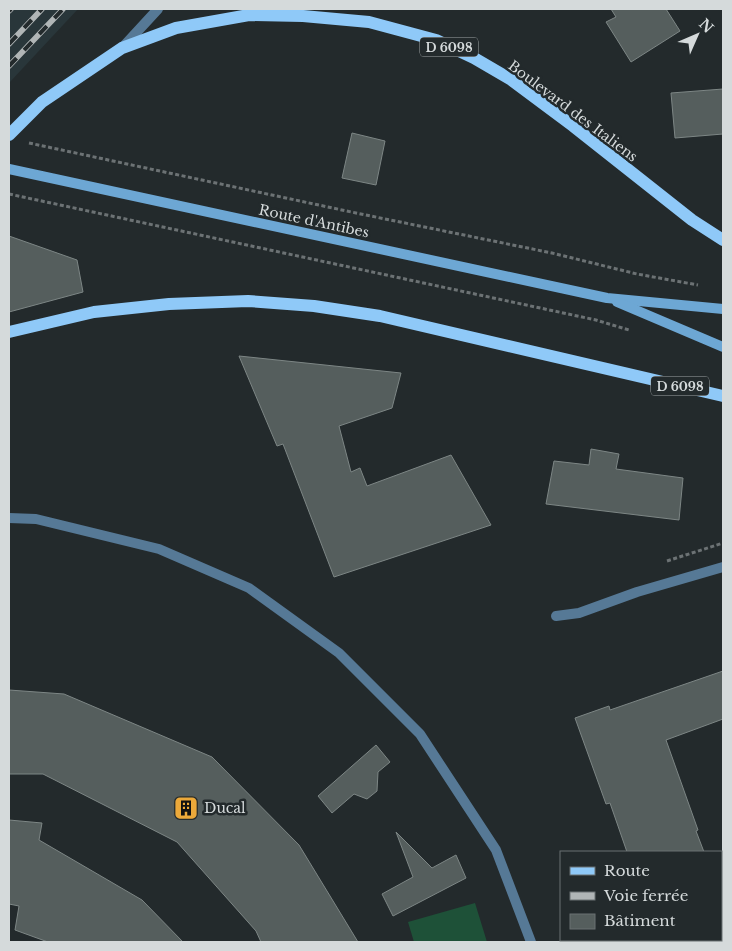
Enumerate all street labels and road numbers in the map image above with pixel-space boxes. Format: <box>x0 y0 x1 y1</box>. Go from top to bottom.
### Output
road number: D 6098 <box>420 38 478 56</box>
street label: Boulevard des Italiens <box>505 56 641 166</box>
street label: Route d'Antibes <box>257 201 371 241</box>
road number: D 6098 <box>651 376 709 396</box>

